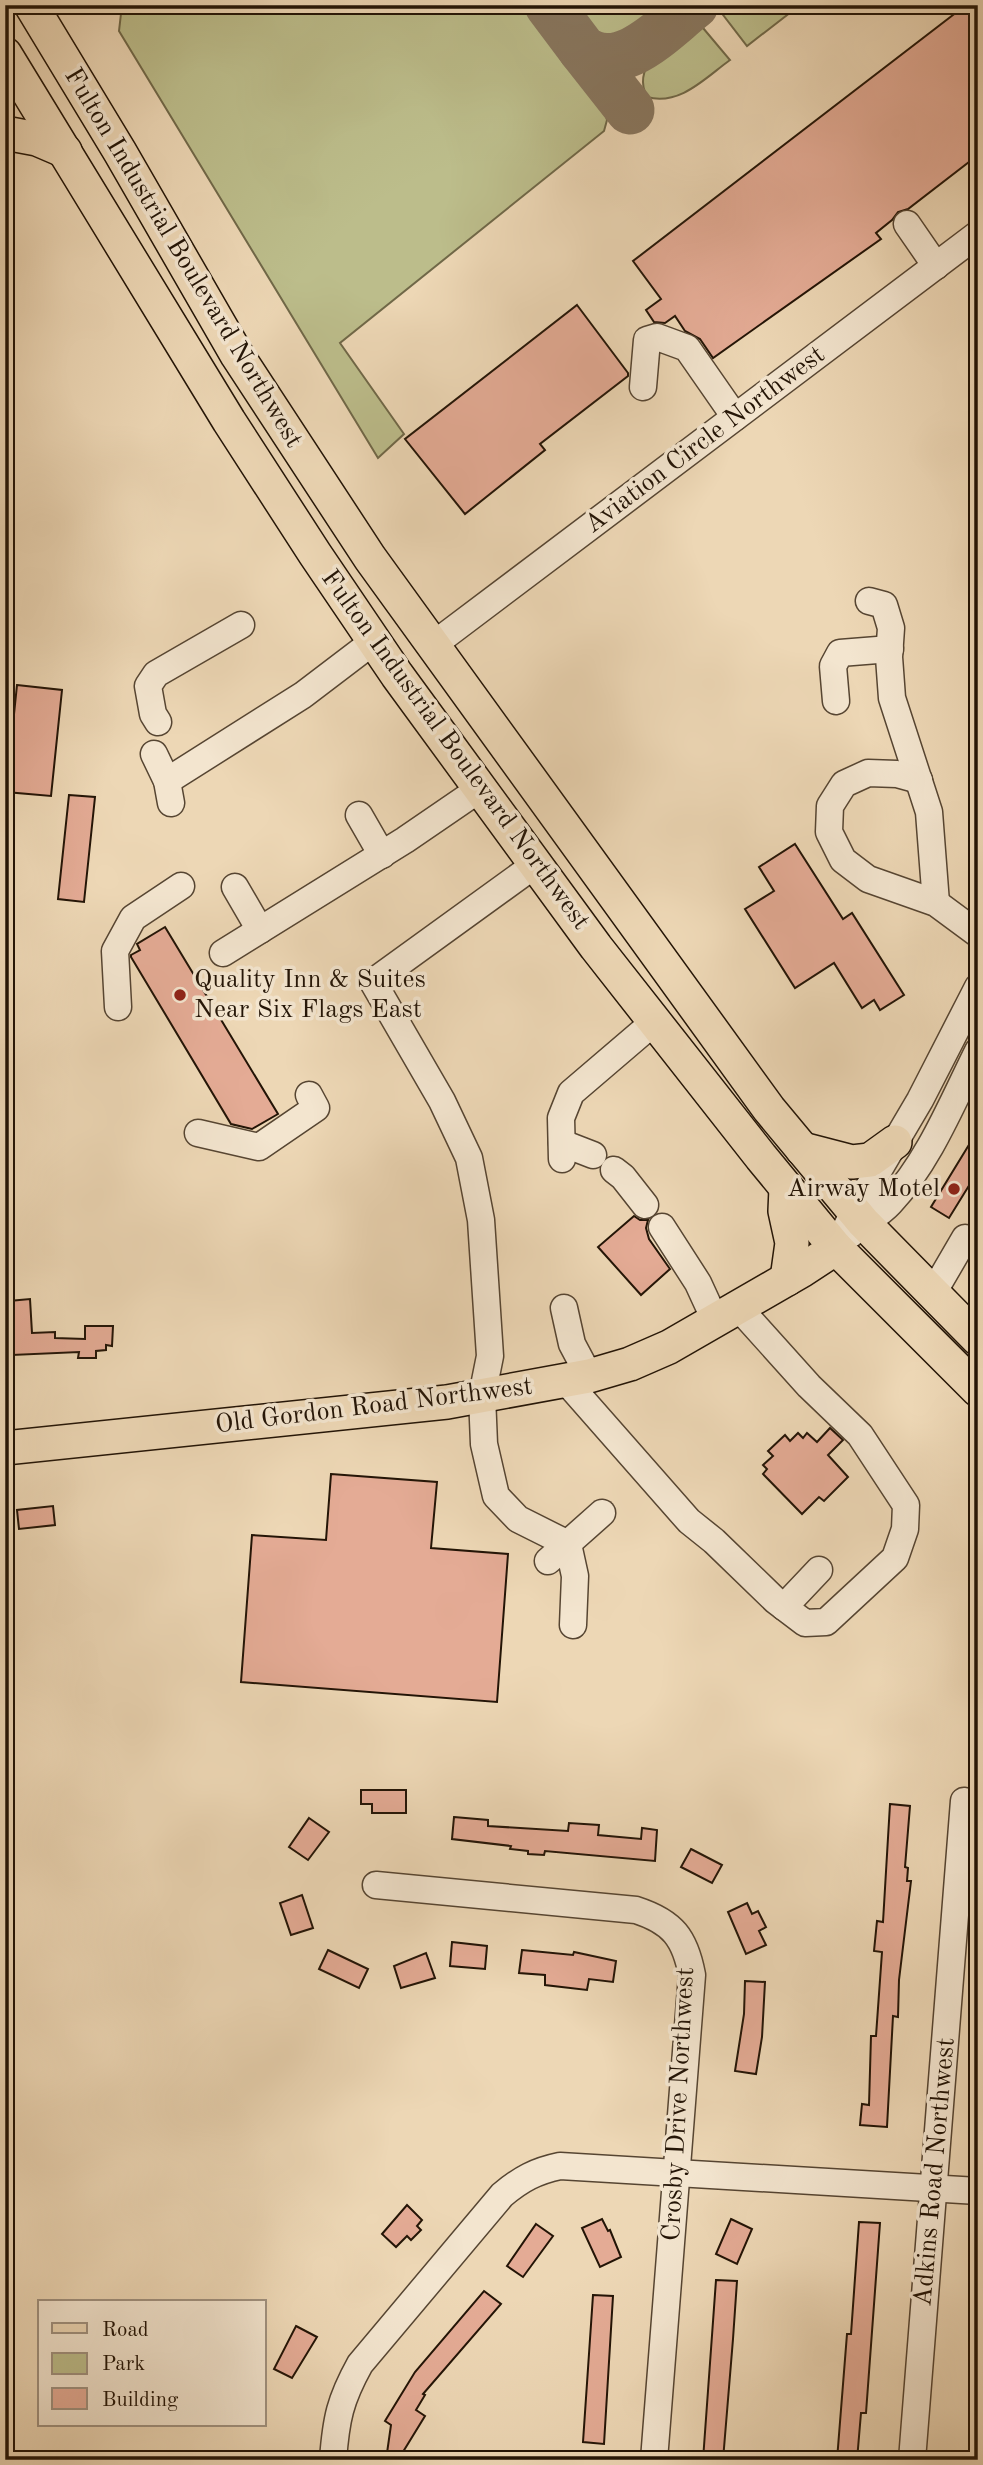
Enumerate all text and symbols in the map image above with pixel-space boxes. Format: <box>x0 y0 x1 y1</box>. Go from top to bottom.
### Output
street label: Fulton Industrial Boulevard Northwest <box>59 64 307 452</box>
street label: Aviation Circle Northwest <box>580 341 830 539</box>
street label: Fulton Industrial Boulevard Northwest <box>316 565 594 935</box>
place label: Quality Inn & Suites Near Six Flags East <box>194 967 426 1023</box>
marker: Quality Inn & Suites Near Six Flags East <box>172 987 188 1003</box>
place label: Airway Motel <box>787 1176 940 1202</box>
marker: Airway Motel <box>946 1181 962 1197</box>
street label: Old Gordon Road Northwest <box>214 1374 534 1438</box>
street label: Crosby Drive Northwest <box>659 1966 699 2242</box>
street label: Adkins Road Northwest <box>910 2036 960 2308</box>
legend <box>38 2300 266 2426</box>
text: Road <box>102 2320 149 2341</box>
text: Park <box>102 2354 145 2375</box>
text: Building <box>102 2390 179 2411</box>

